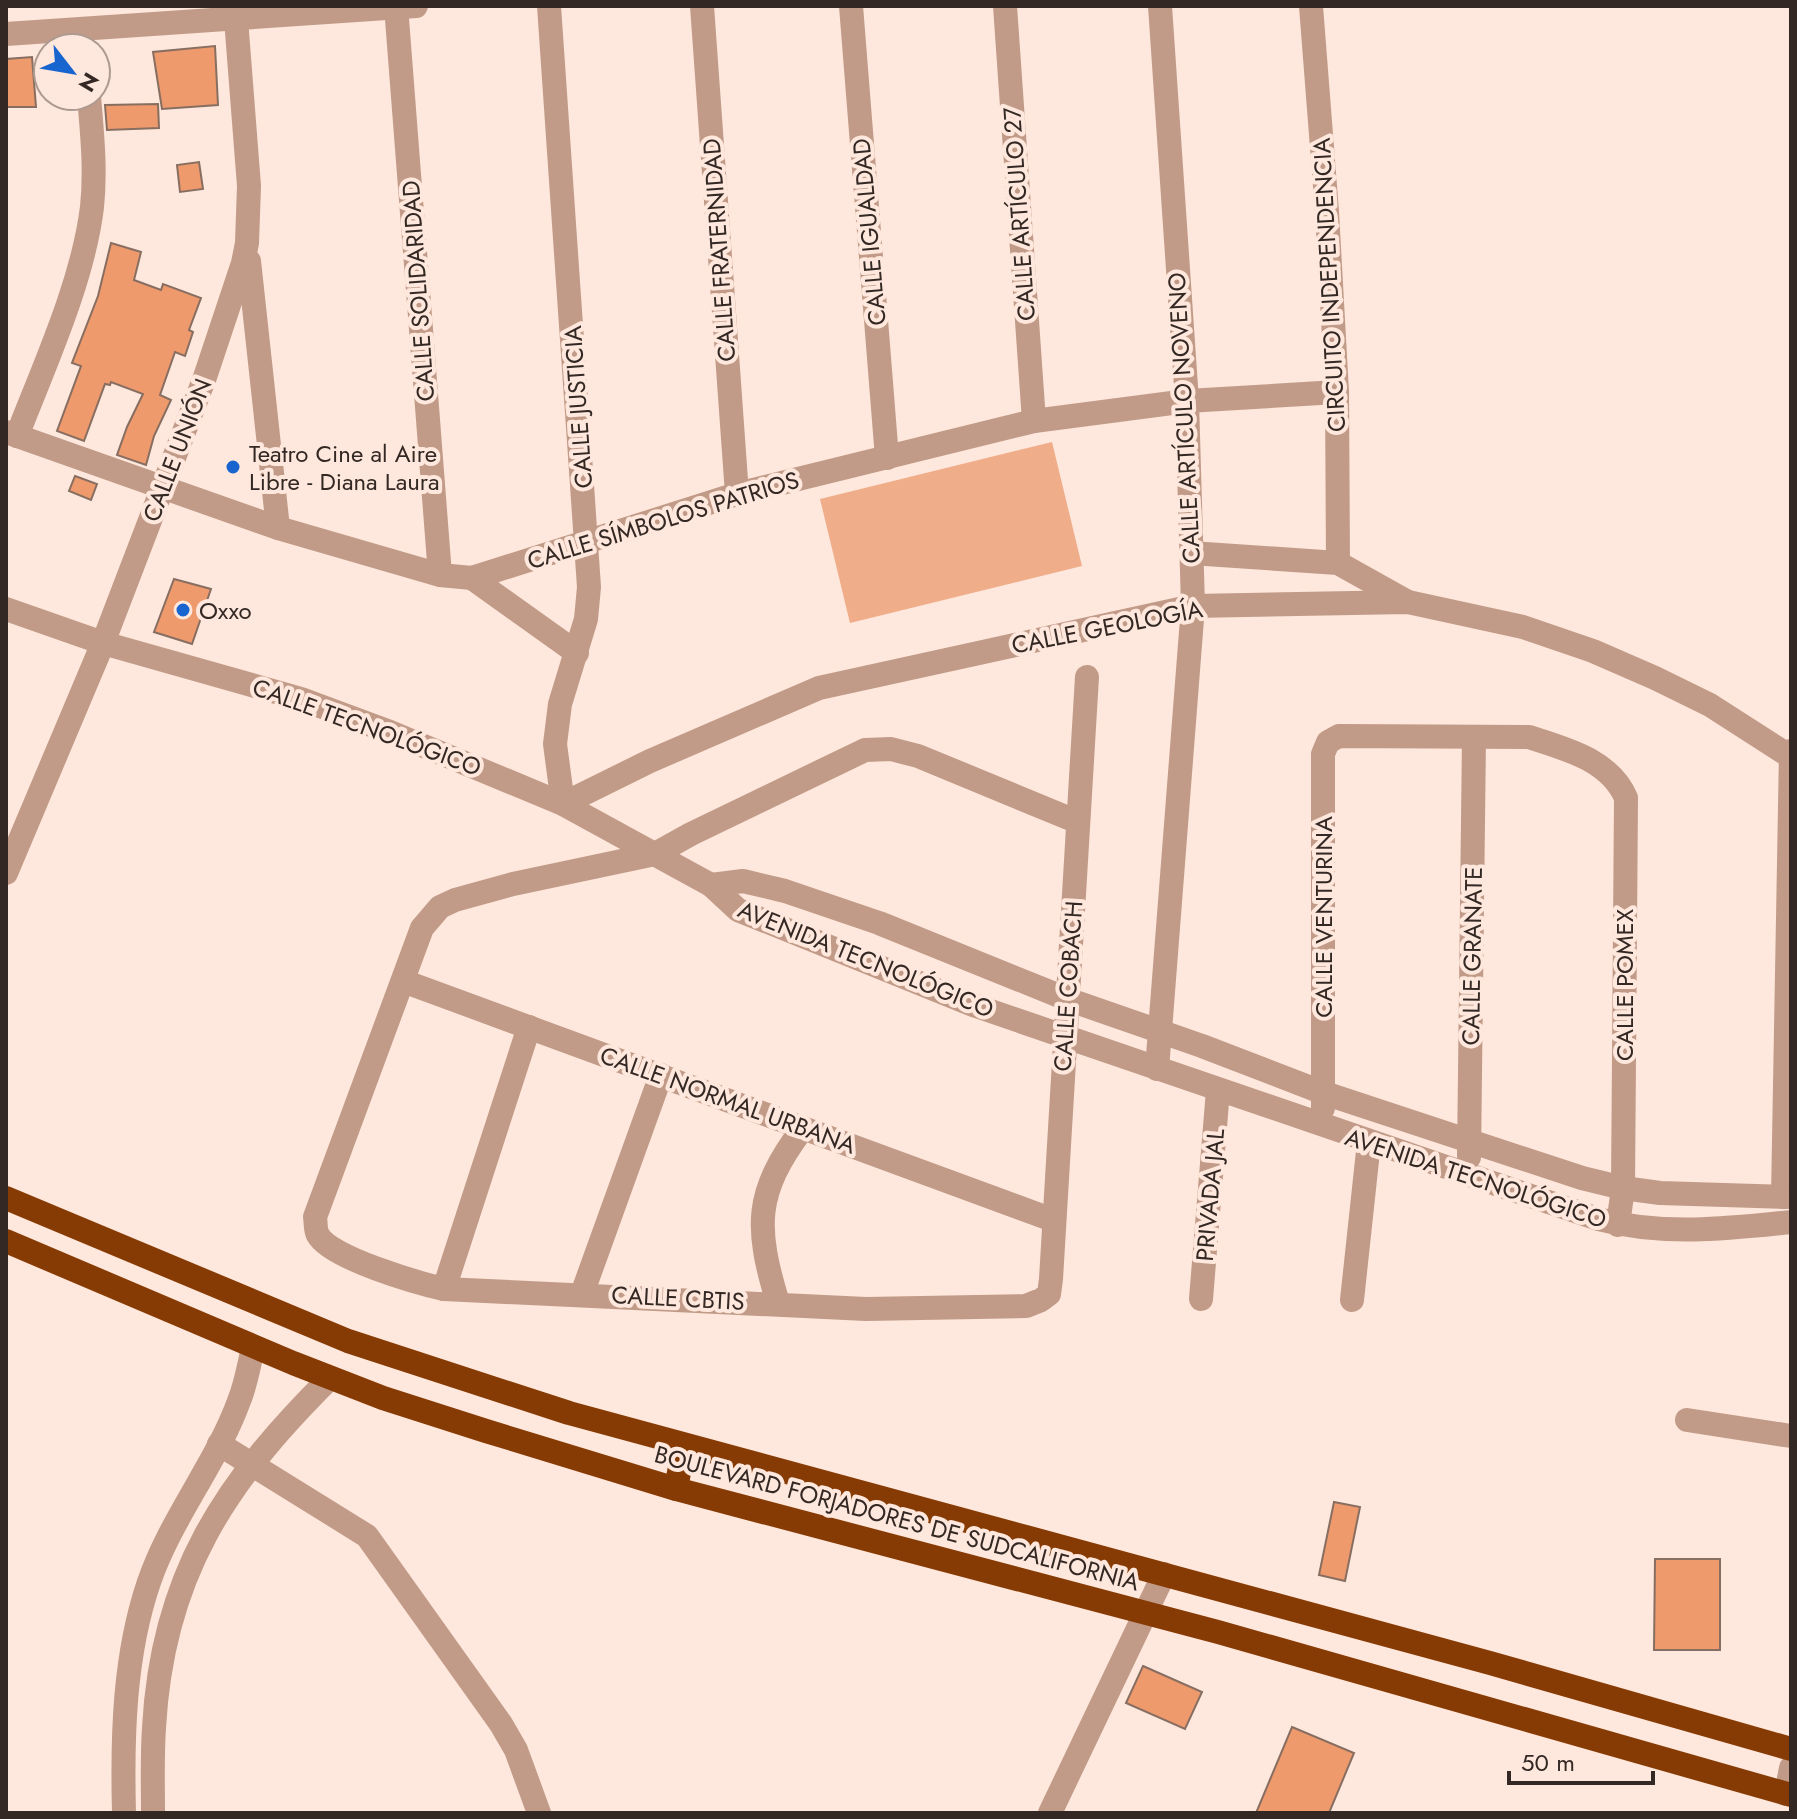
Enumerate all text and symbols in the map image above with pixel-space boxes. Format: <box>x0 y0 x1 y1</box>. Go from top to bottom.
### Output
north arrow <box>32 32 112 112</box>
text: N <box>71 67 107 98</box>
street label: CALLE ARTÍCULO 27 <box>994 106 1044 322</box>
street label: CALLE FRATERNIDAD <box>694 137 744 363</box>
street label: CALLE IGUALDAD <box>843 137 895 327</box>
street label: CIRCUITO INDEPENDENCIA <box>1304 137 1354 433</box>
street label: CALLE SOLIDARIDAD <box>393 179 443 403</box>
street label: CALLE ARTÍCULO NOVENO <box>1159 272 1209 564</box>
street label: CALLE JUSTICIA <box>555 324 601 490</box>
street label: CALLE UNIÓN <box>134 373 220 527</box>
place label: Teatro Cine al Aire Libre - Diana Laura <box>249 436 440 499</box>
marker: Teatro Cine al Aire Libre - Diana Laura <box>224 458 242 476</box>
street label: CALLE SÍMBOLOS PATRIOS <box>523 462 803 578</box>
street label: CALLE GEOLOGÍA <box>1008 591 1206 663</box>
place label: Oxxo <box>199 593 252 628</box>
marker: Oxxo <box>174 601 192 619</box>
street label: CALLE TECNOLÓGICO <box>248 669 486 785</box>
street label: CALLE VENTURINA <box>1306 816 1341 1018</box>
street label: CALLE GRANATE <box>1453 866 1491 1046</box>
street label: AVENIDA TECNOLÓGICO <box>733 892 999 1026</box>
street label: CALLE COBACH <box>1045 899 1091 1073</box>
street label: CALLE POMEX <box>1607 908 1642 1061</box>
street label: CALLE NORMAL URBANA <box>595 1037 861 1163</box>
street label: AVENIDA TECNOLÓGICO <box>1341 1119 1611 1237</box>
street label: PRIVADA JAL <box>1187 1127 1233 1263</box>
street label: CALLE CBTIS <box>611 1277 745 1319</box>
street label: BOULEVARD FORJADORES DE SUDCALIFORNIA <box>651 1436 1143 1600</box>
scale bar <box>1509 1735 1653 1785</box>
text: 50 m <box>1521 1745 1575 1780</box>

